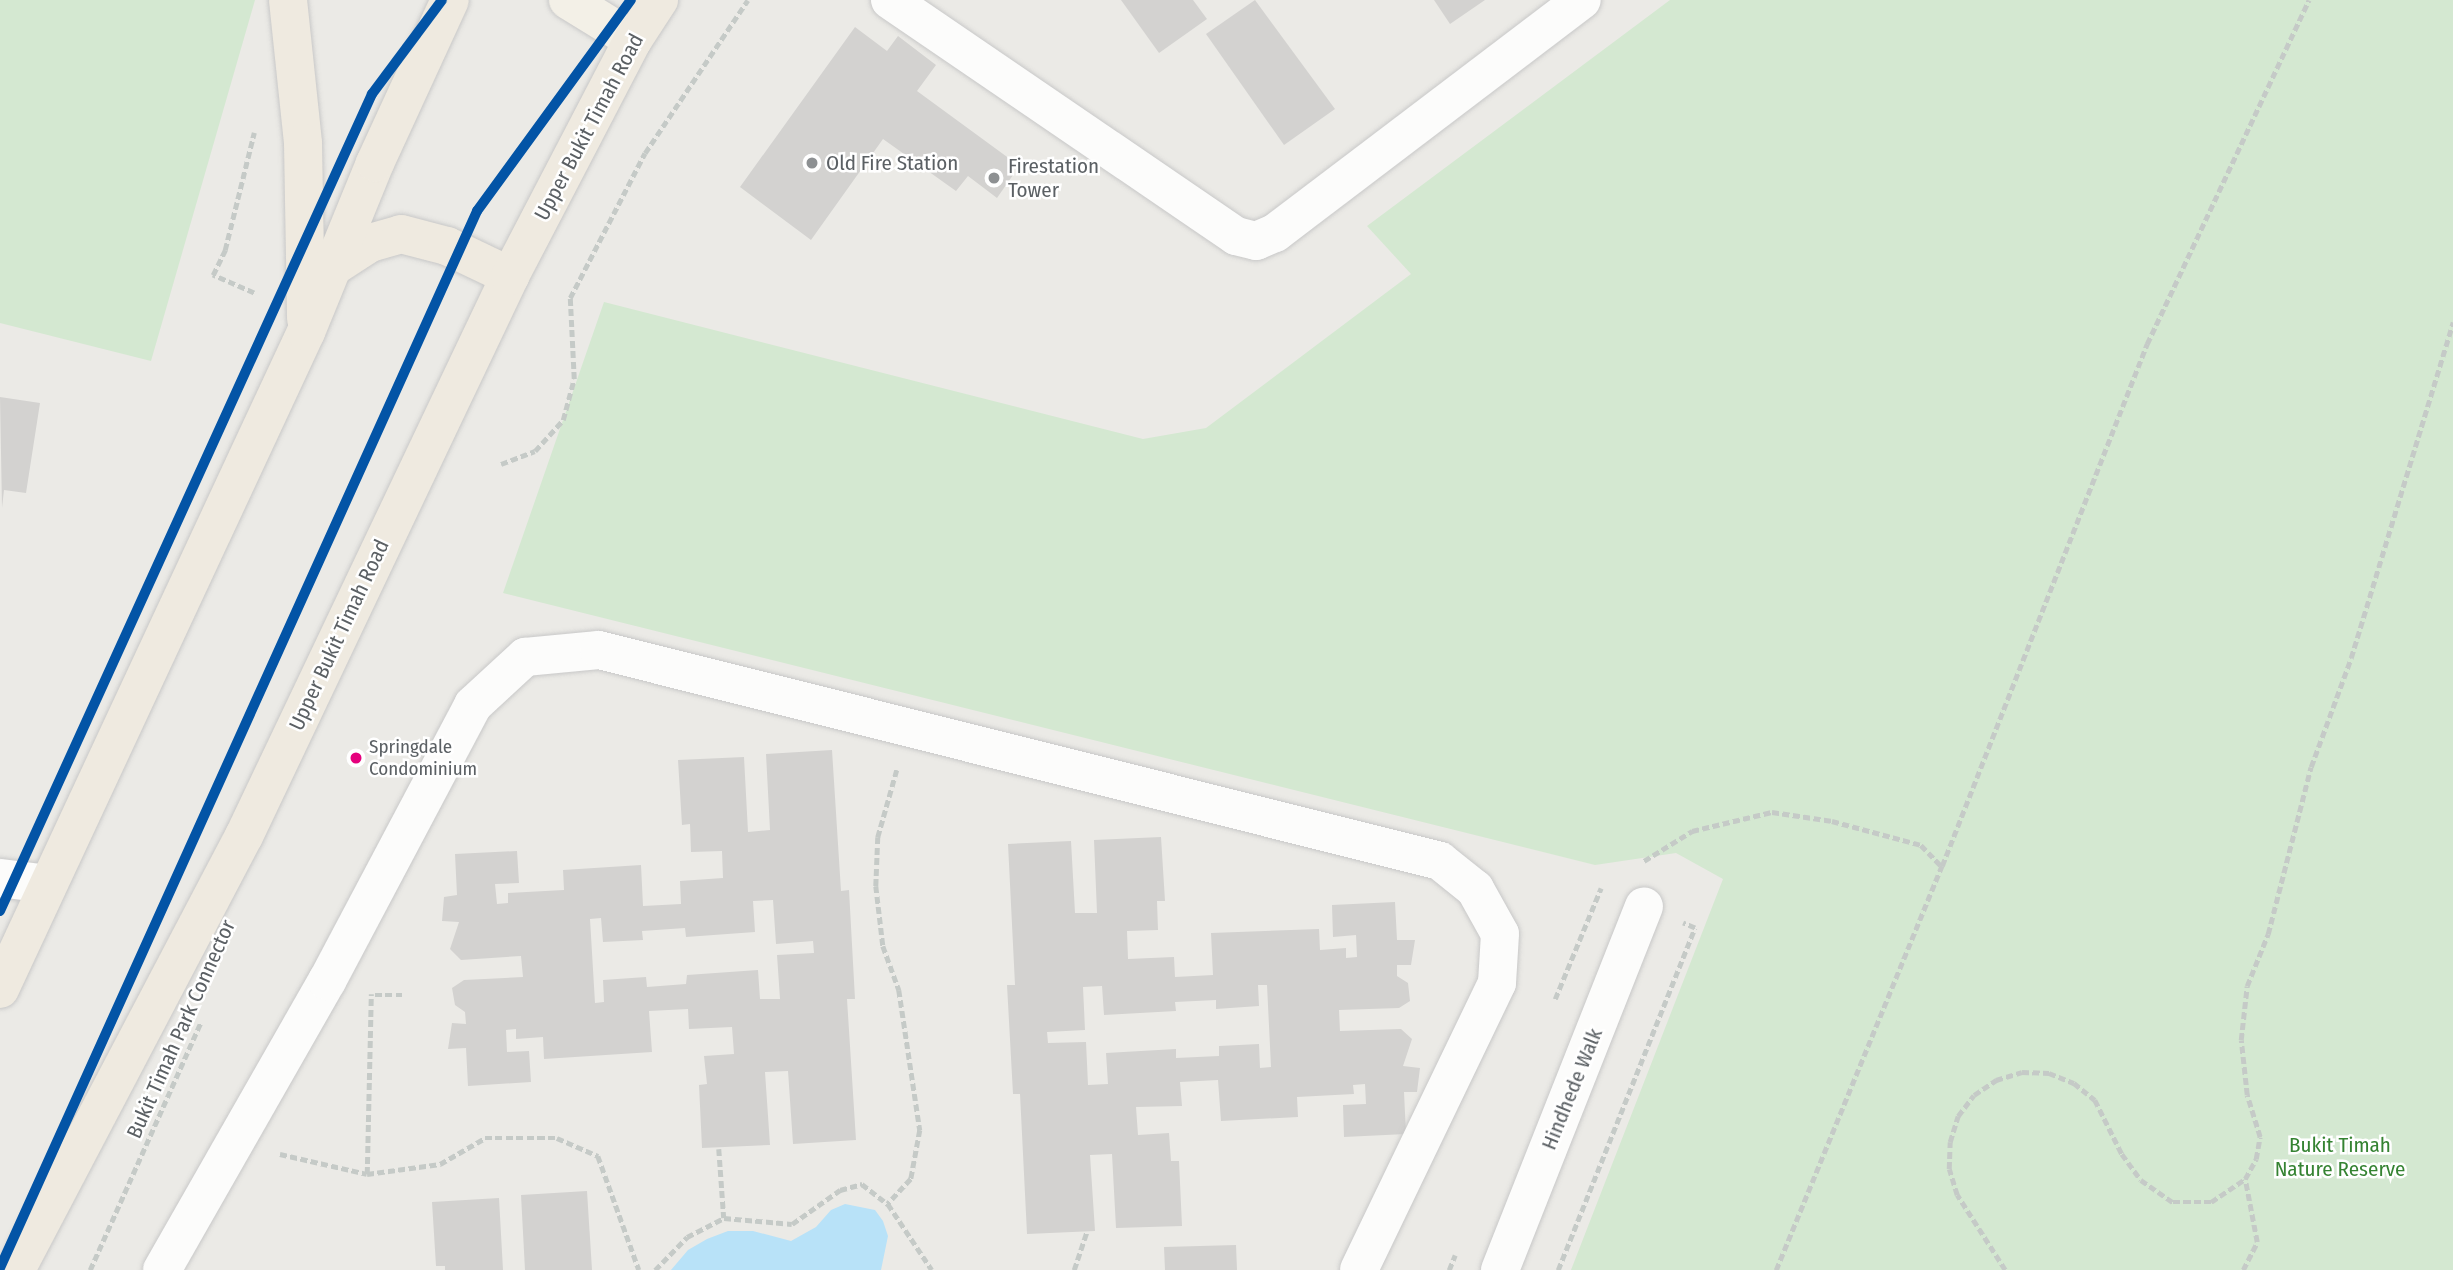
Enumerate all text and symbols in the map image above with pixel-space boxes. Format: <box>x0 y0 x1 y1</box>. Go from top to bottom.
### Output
street label: Upper Bukit Timah Road <box>529 29 649 225</box>
place label: Old Fire Station <box>826 150 958 176</box>
place label: Firestation Tower <box>1008 153 1099 203</box>
marker: Old Fire Station <box>804 155 820 171</box>
marker: Firestation Tower <box>986 170 1002 186</box>
street label: Upper Bukit Timah Road <box>284 536 394 734</box>
place label: Springdale Condominium <box>369 736 477 780</box>
marker: Springdale Condominium <box>349 751 363 765</box>
street label: Bukit Timah Park Connector <box>121 916 241 1142</box>
street label: Hindhede Walk <box>1536 1025 1608 1153</box>
park label: Bukit Timah Nature Reserve <box>2275 1132 2405 1182</box>

